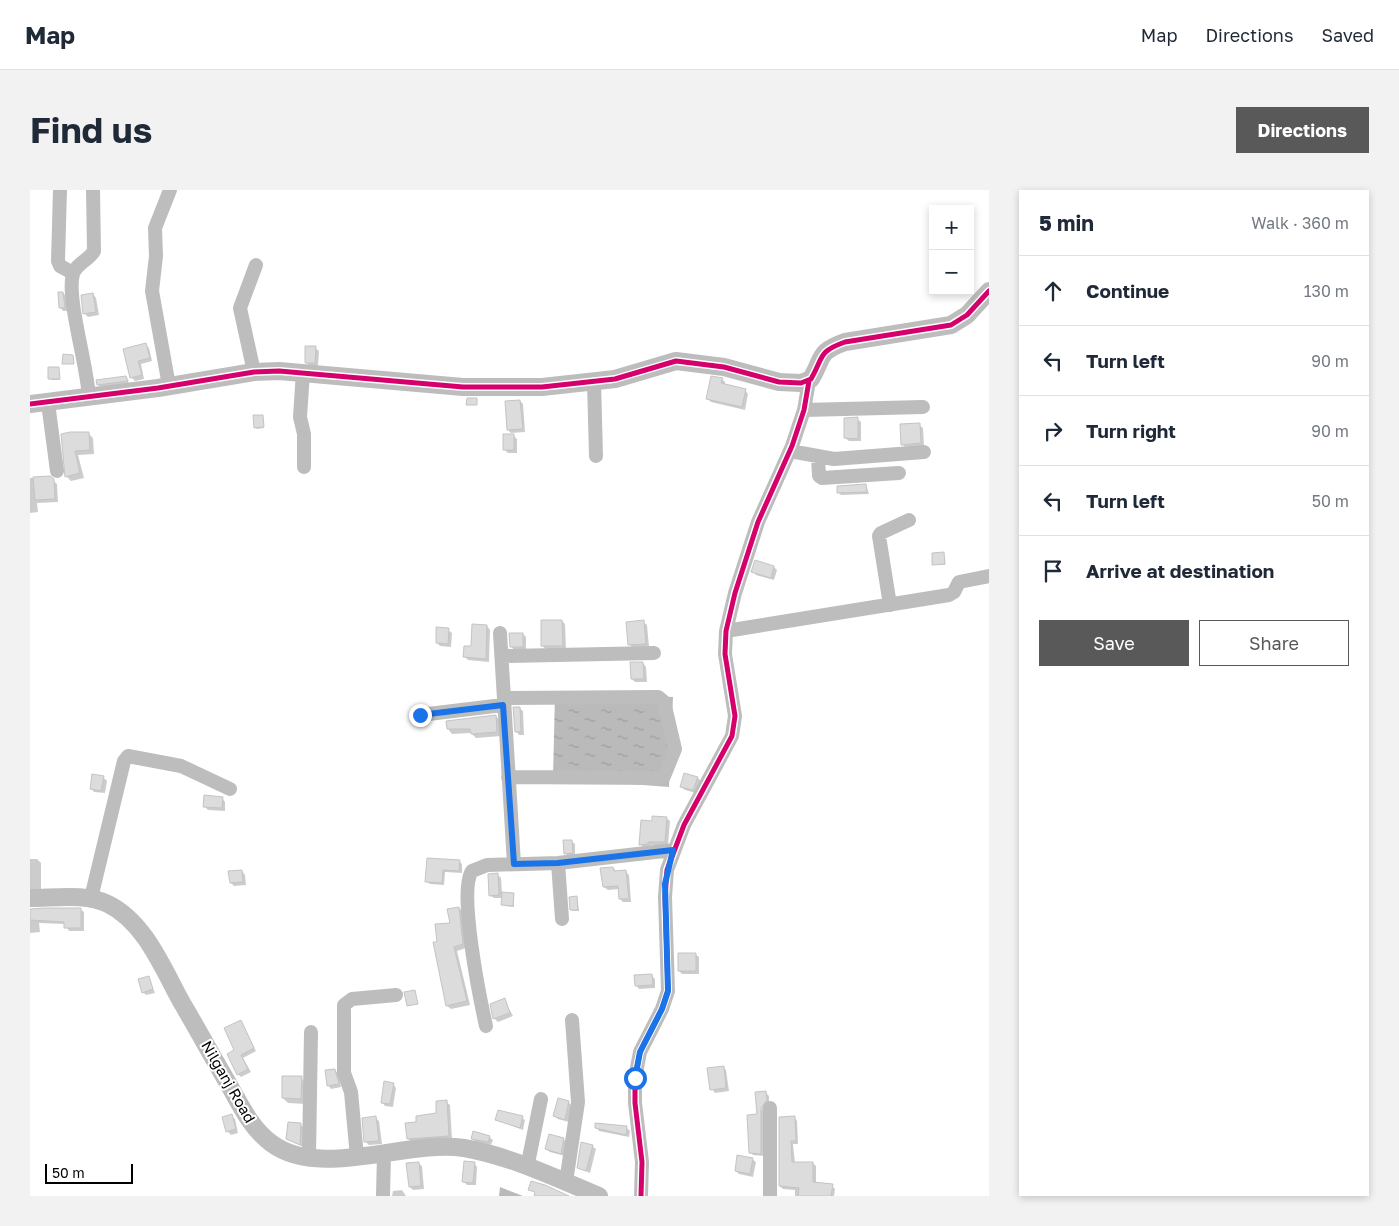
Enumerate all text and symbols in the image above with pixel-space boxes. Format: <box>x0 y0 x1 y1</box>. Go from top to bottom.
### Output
text: Map <box>25 20 75 49</box>
text: Map <box>1141 24 1177 46</box>
text: Directions <box>1205 24 1293 46</box>
text: Saved <box>1321 24 1374 46</box>
button: Directions <box>1236 107 1369 153</box>
text: Find us <box>30 109 152 151</box>
map controls <box>929 205 974 295</box>
button: + <box>929 205 974 250</box>
text: 5 min <box>1039 210 1094 236</box>
text: Walk · 360 m <box>1251 213 1349 233</box>
button: − <box>929 250 974 295</box>
icon: ahead <box>1039 277 1067 305</box>
text: Continue <box>1086 279 1169 302</box>
text: 130 m <box>1304 281 1349 301</box>
icon: left <box>1039 347 1067 375</box>
text: Turn left <box>1086 349 1165 372</box>
text: 90 m <box>1311 351 1349 371</box>
icon: right <box>1039 417 1067 445</box>
text: Turn right <box>1086 419 1176 442</box>
text: 90 m <box>1311 421 1349 441</box>
icon: left <box>1039 487 1067 515</box>
text: Turn left <box>1086 489 1165 512</box>
text: 50 m <box>1312 491 1349 511</box>
icon: arrive <box>1039 557 1067 585</box>
text: Arrive at destination <box>1086 559 1274 582</box>
button: Save <box>1039 620 1189 666</box>
button: Share <box>1199 620 1349 666</box>
route end <box>409 704 432 727</box>
street label: Nilganj Road <box>198 1037 260 1126</box>
route start <box>624 1067 647 1090</box>
scale bar <box>45 1161 132 1184</box>
text: 50 m <box>52 1164 85 1181</box>

